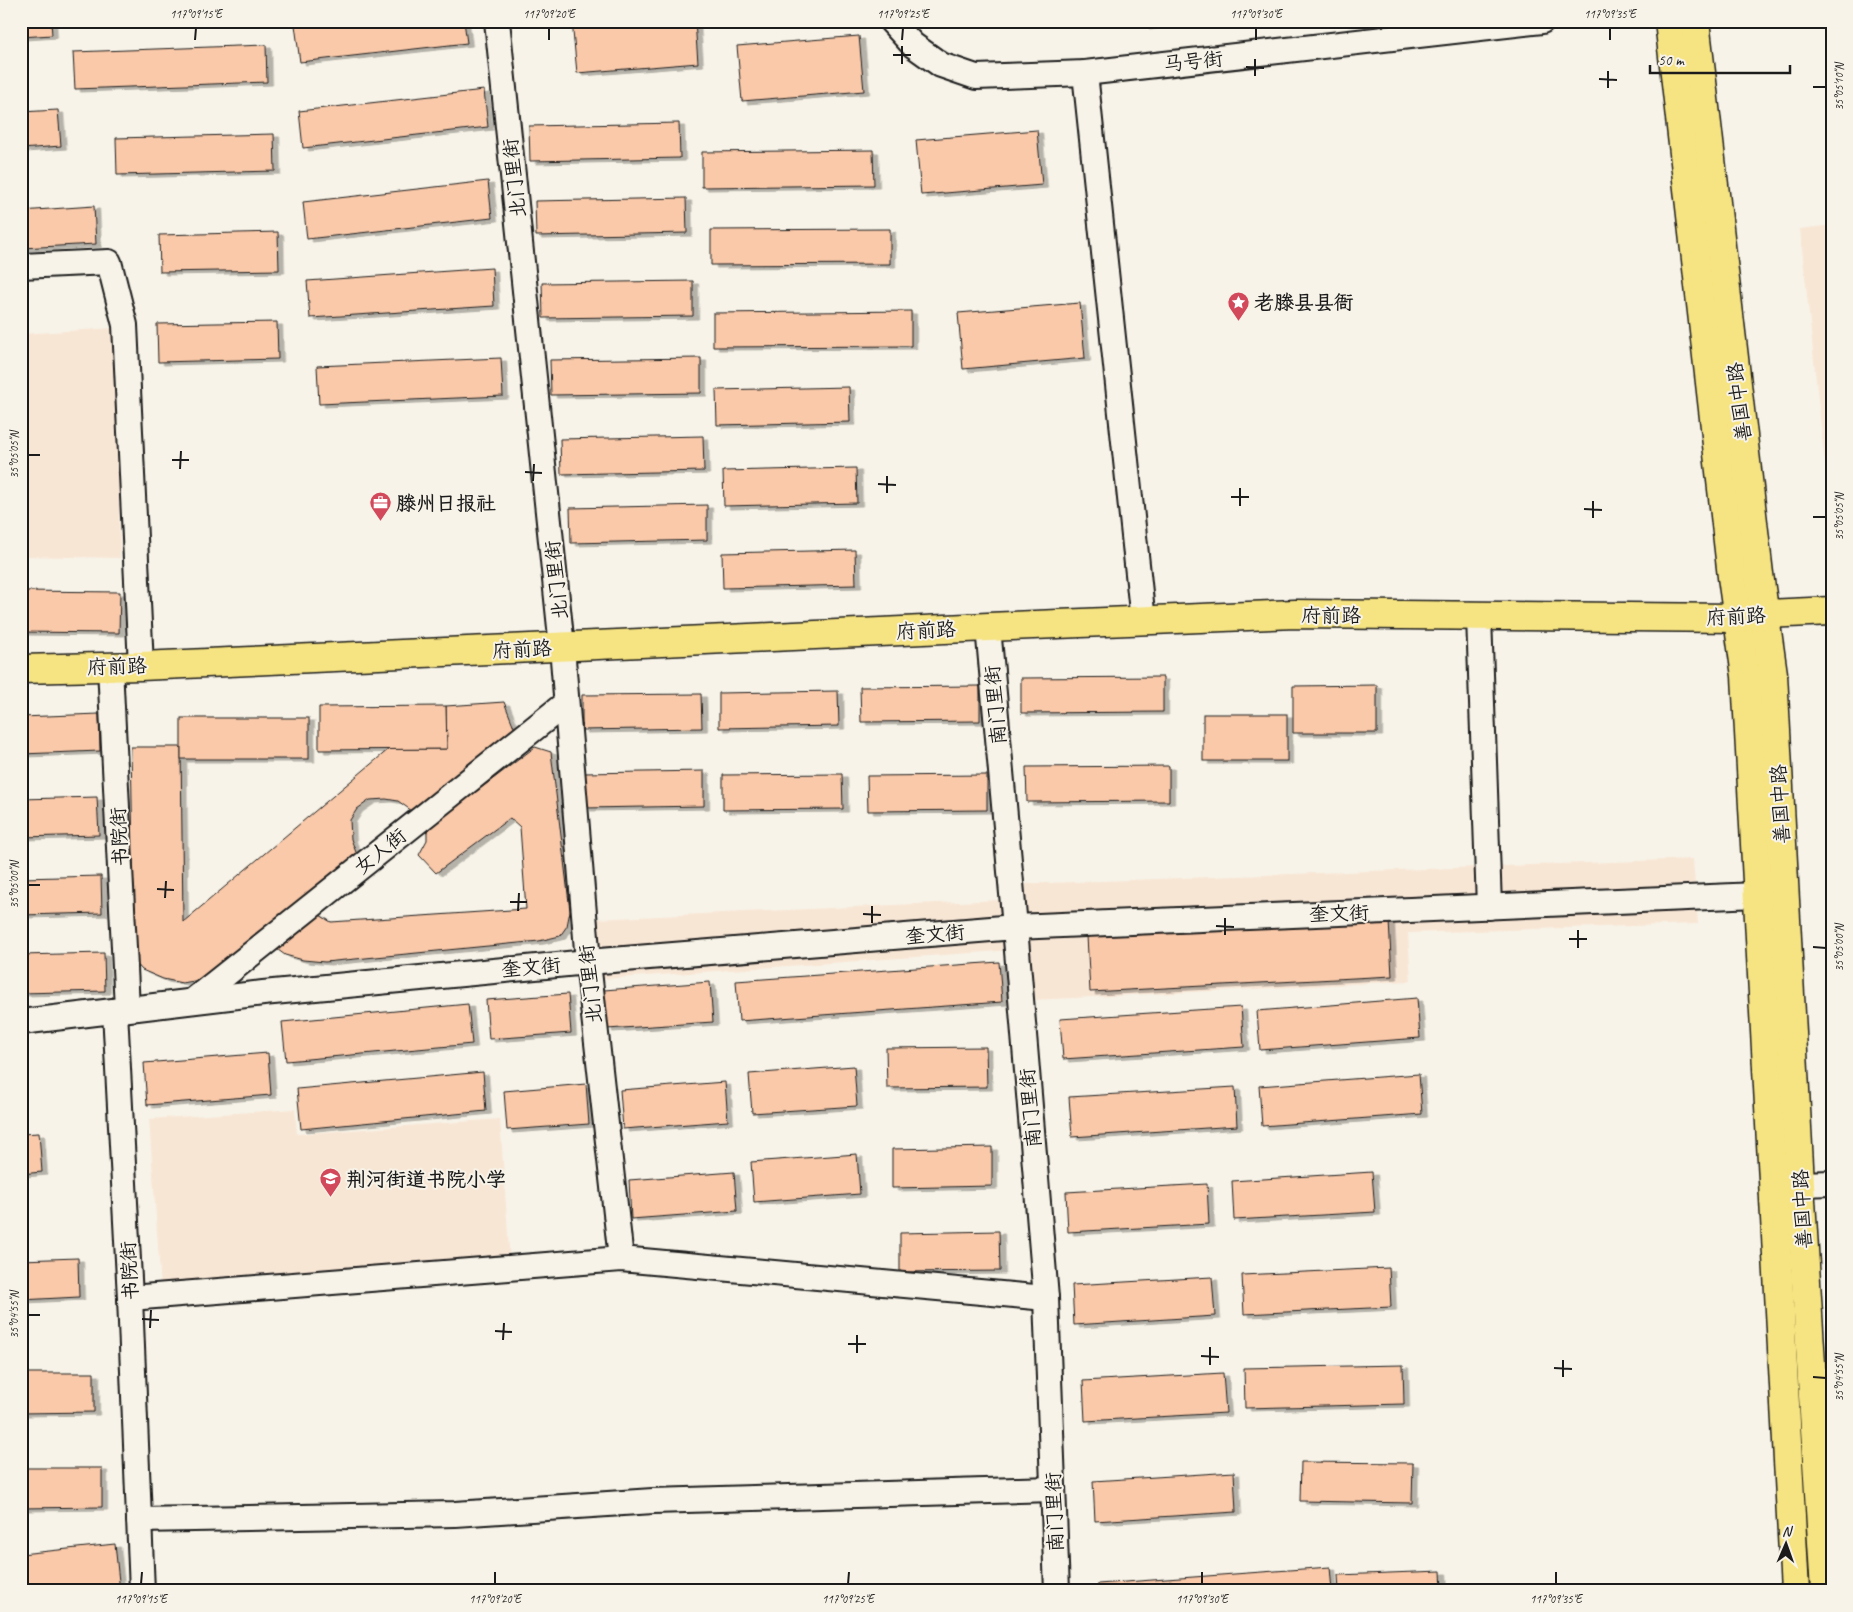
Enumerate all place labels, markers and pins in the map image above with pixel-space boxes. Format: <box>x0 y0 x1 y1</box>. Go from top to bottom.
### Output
place icon: 老滕县县衙 <box>1226 290 1250 321</box>
place label: 老滕县县衙 <box>1254 290 1354 315</box>
office icon: 滕州日报社 <box>368 491 392 522</box>
place label: 滕州日报社 <box>396 491 496 516</box>
school or university icon: 荆河街道书院小学 <box>318 1167 342 1198</box>
place label: 荆河街道书院小学 <box>346 1167 506 1192</box>

